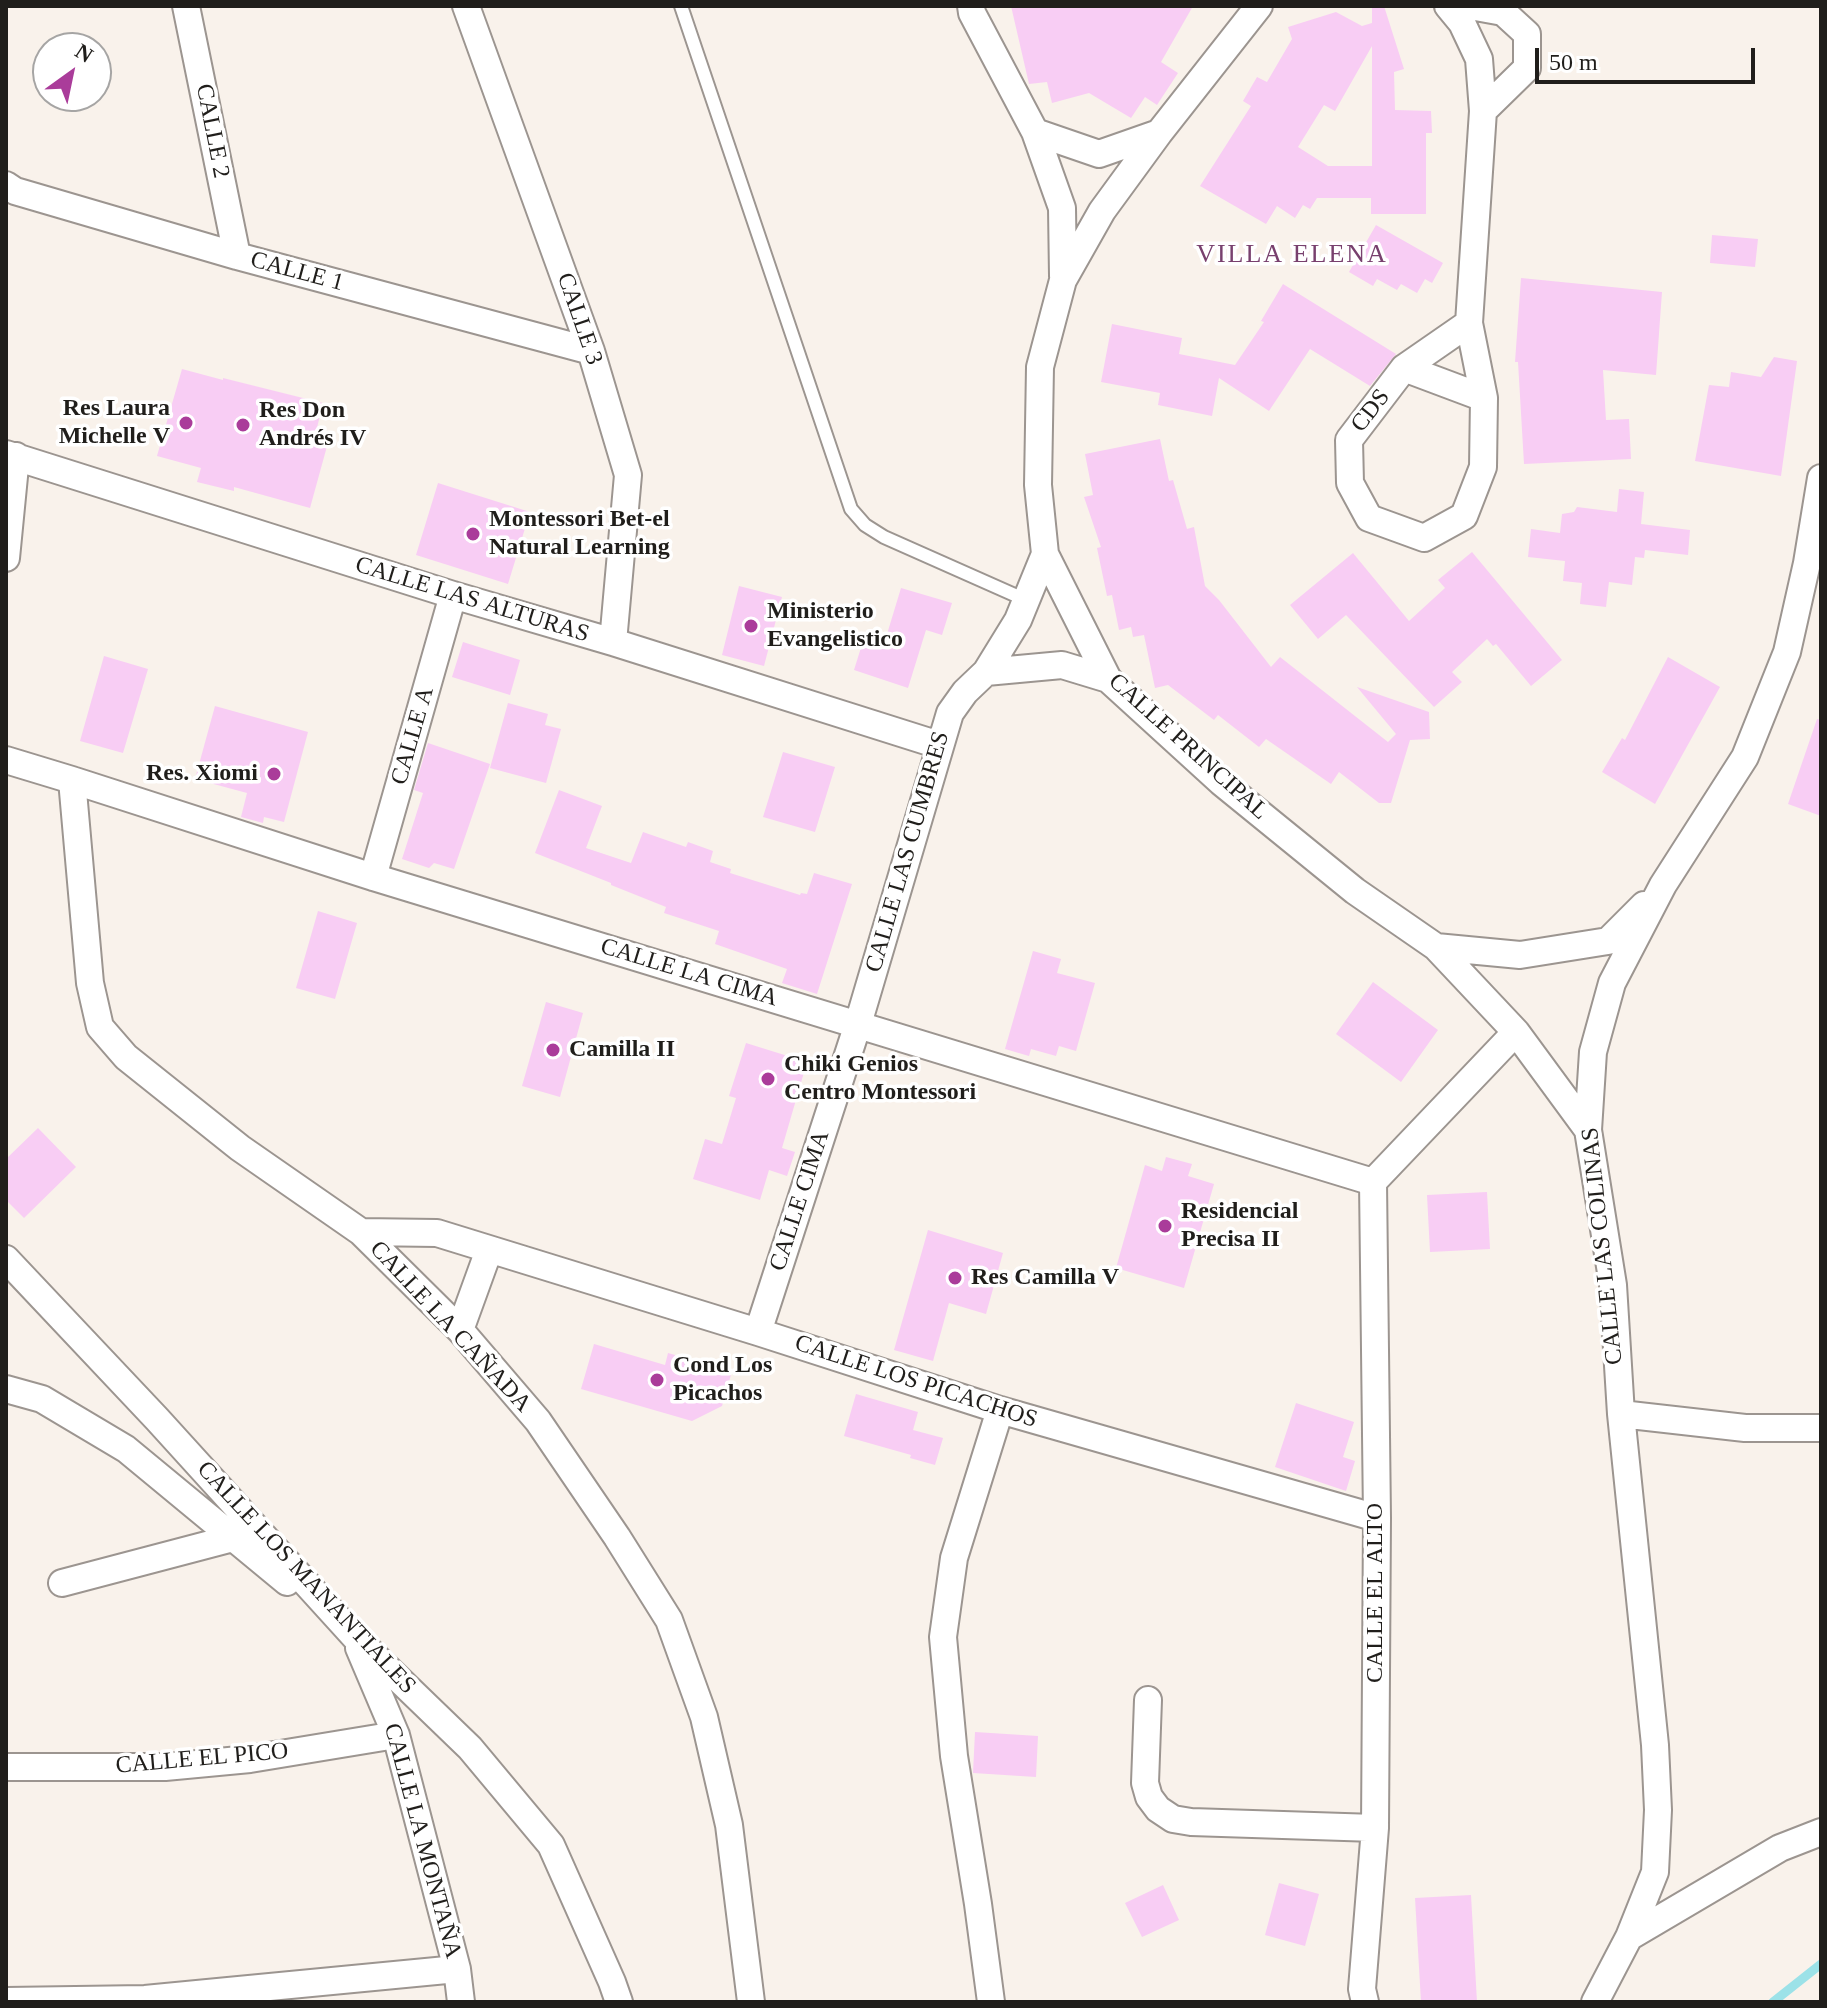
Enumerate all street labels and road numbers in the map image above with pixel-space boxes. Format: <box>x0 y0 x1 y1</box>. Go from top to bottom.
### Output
street label: CALLE 2 <box>189 81 235 181</box>
street label: CALLE 1 <box>247 246 347 298</box>
street label: CALLE 3 <box>550 269 608 369</box>
street label: CDS <box>1345 384 1397 438</box>
street label: CALLE LAS ALTURAS <box>352 551 592 649</box>
street label: CALLE PRINCIPAL <box>1102 668 1274 826</box>
street label: CALLE A <box>385 684 441 788</box>
street label: CALLE LAS CUMBRES <box>860 728 956 976</box>
street label: CALLE LA CIMA <box>597 932 781 1014</box>
street label: CALLE LAS COLINAS <box>1576 1126 1630 1366</box>
street label: CALLE CIMA <box>764 1127 836 1275</box>
street label: CALLE LA CAÑADA <box>363 1235 537 1419</box>
street label: CALLE LOS PICACHOS <box>791 1329 1041 1435</box>
street label: CALLE LOS MANANTIALES <box>190 1456 422 1700</box>
street label: CALLE EL ALTO <box>1362 1503 1390 1683</box>
street label: CALLE LA MONTAÑA <box>377 1720 467 1962</box>
street label: CALLE EL PICO <box>114 1737 290 1781</box>

